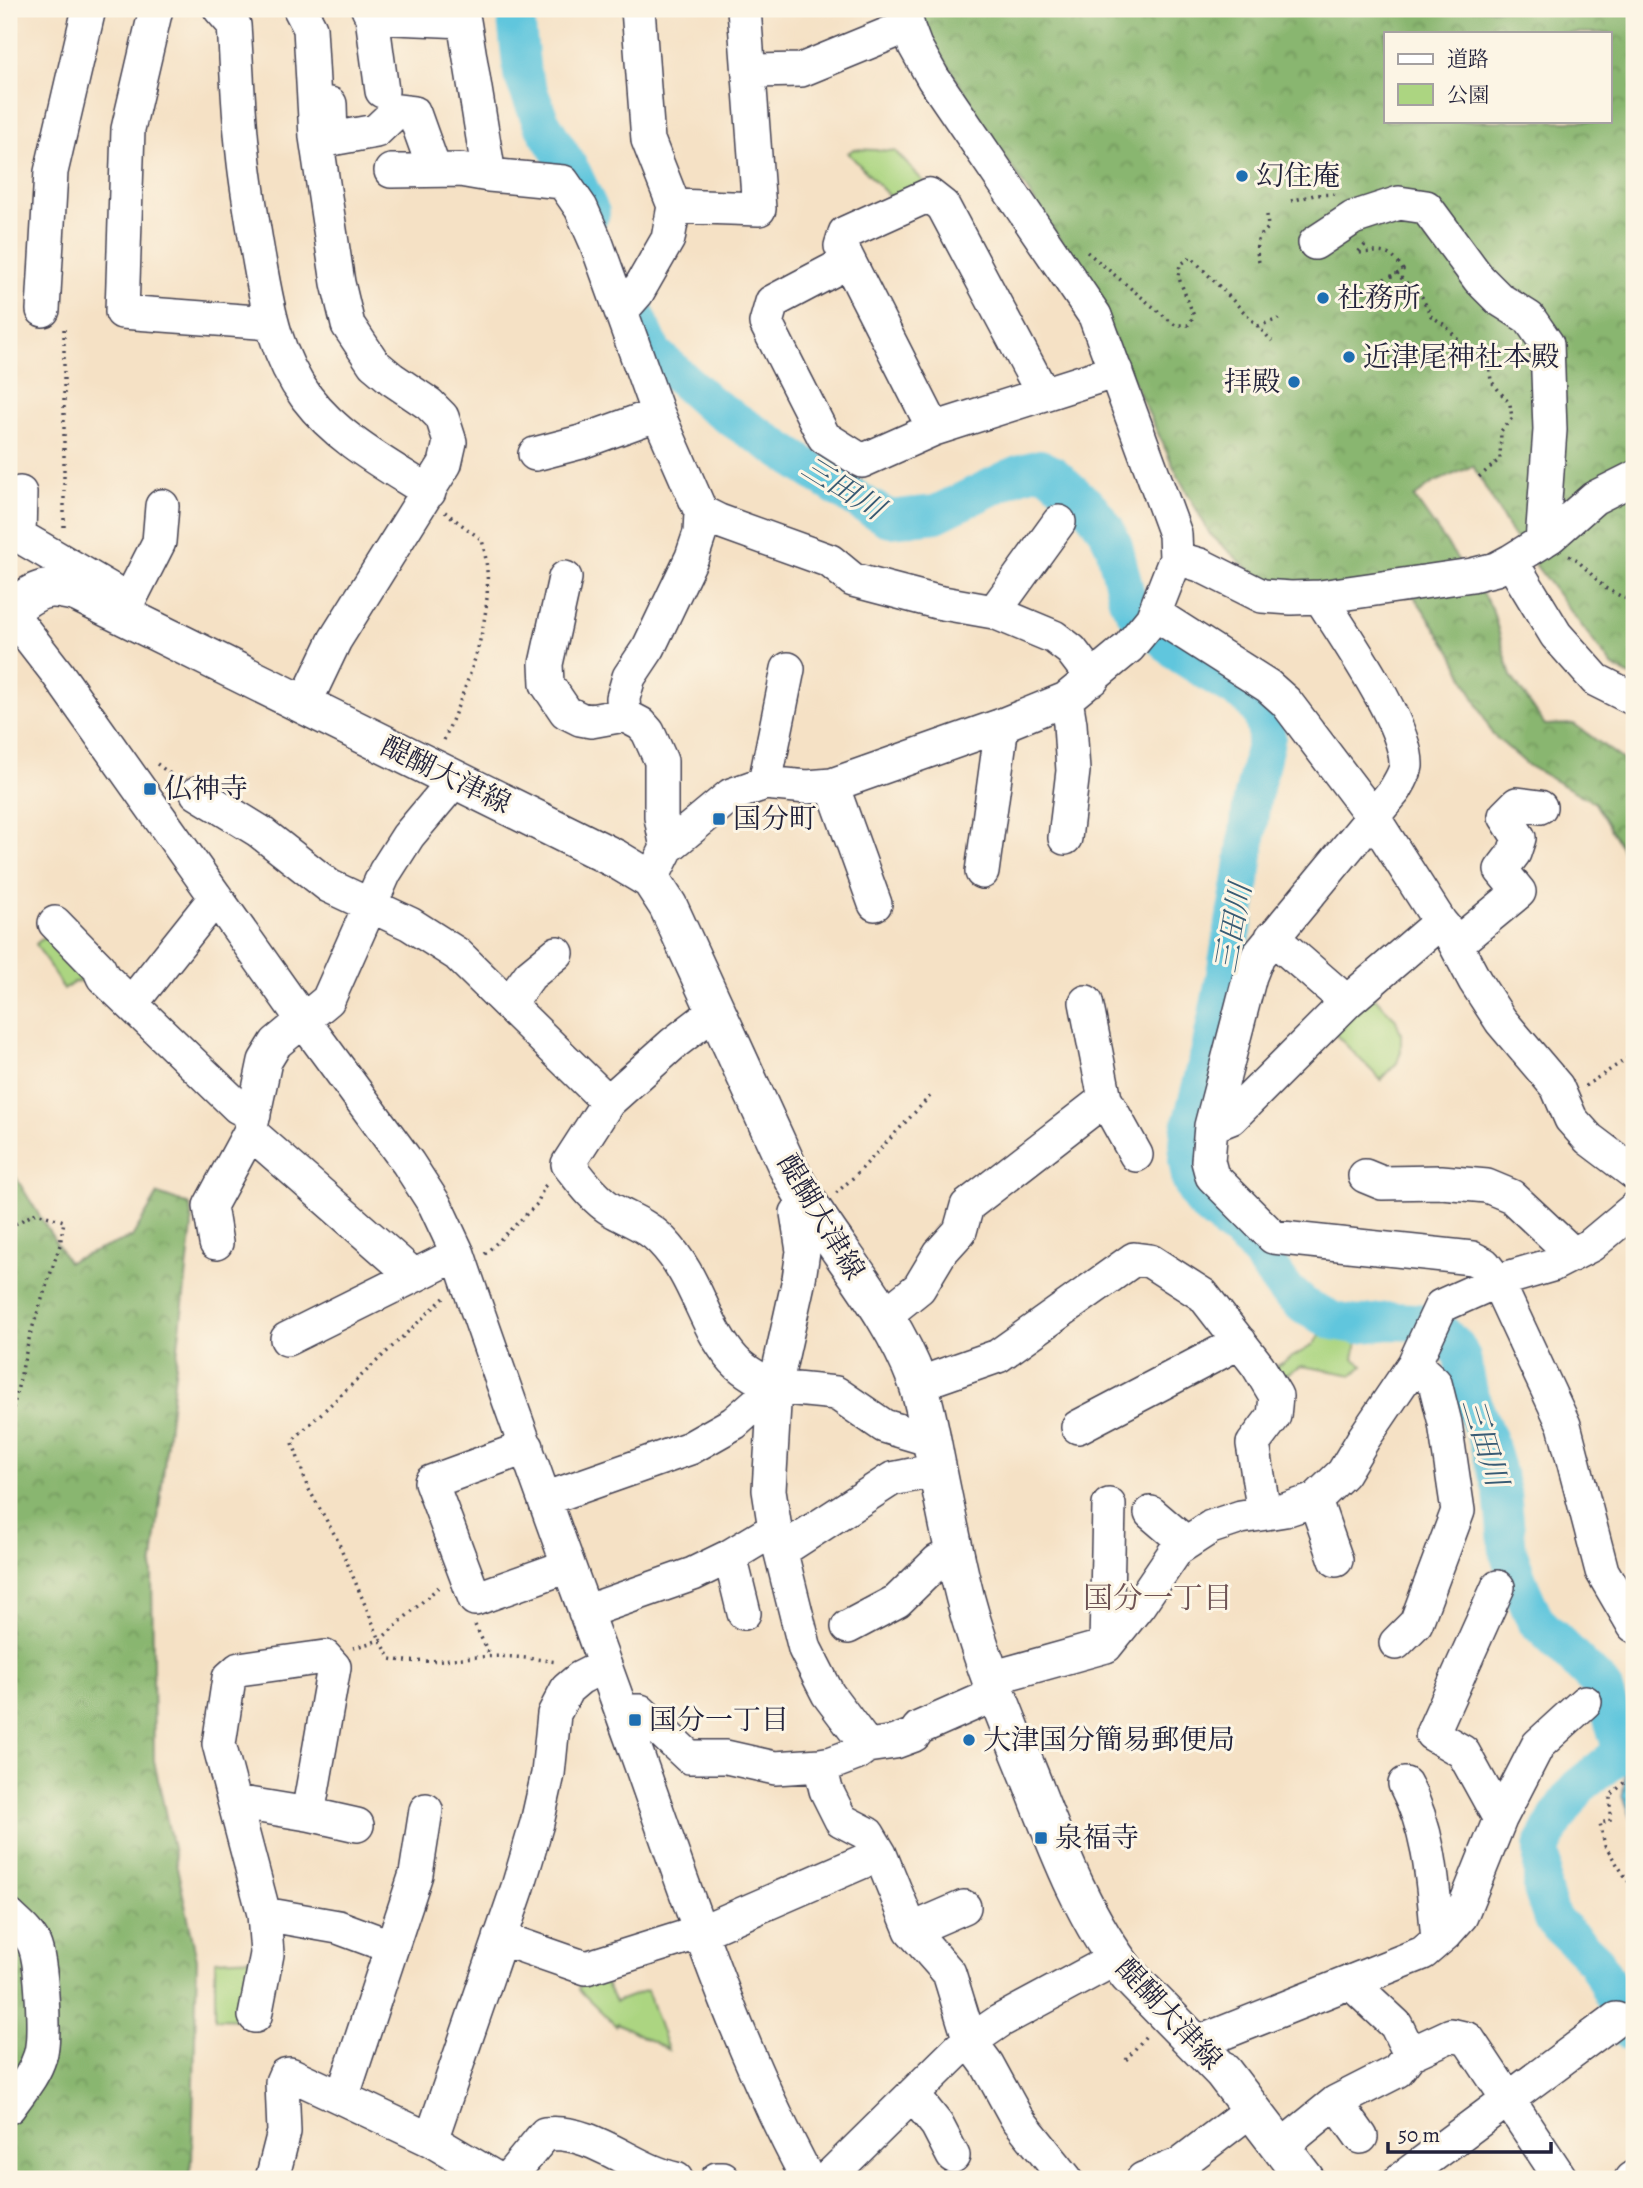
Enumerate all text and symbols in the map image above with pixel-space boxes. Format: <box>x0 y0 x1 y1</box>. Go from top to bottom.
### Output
legend <box>1384 32 1612 122</box>
text: 道路 <box>1447 45 1489 73</box>
text: 公園 <box>1447 81 1489 109</box>
place label: 幻住庵 <box>1256 157 1340 195</box>
marker: 幻住庵 <box>1234 168 1250 184</box>
place label: 社務所 <box>1337 279 1421 317</box>
marker: 社務所 <box>1315 290 1331 306</box>
place label: 近津尾神社本殿 <box>1363 338 1559 376</box>
marker: 近津尾神社本殿 <box>1341 349 1357 365</box>
place label: 拝殿 <box>1224 363 1280 401</box>
marker: 拝殿 <box>1286 374 1302 390</box>
water label: 三田川 <box>794 447 894 530</box>
street label: 醍醐大津線 <box>375 727 517 823</box>
place label: 仏神寺 <box>164 770 248 808</box>
marker: 仏神寺 <box>142 781 158 797</box>
place label: 国分町 <box>733 800 817 838</box>
marker: 国分町 <box>711 811 727 827</box>
water label: 三田川 <box>1205 877 1261 976</box>
street label: 醍醐大津線 <box>769 1147 873 1287</box>
water label: 三田川 <box>1453 1393 1518 1494</box>
district label: 国分一丁目 <box>1083 1578 1233 1618</box>
place label: 国分一丁目 <box>649 1701 789 1739</box>
marker: 国分一丁目 <box>627 1712 643 1728</box>
place label: 大津国分簡易郵便局 <box>983 1721 1235 1759</box>
marker: 大津国分簡易郵便局 <box>961 1732 977 1748</box>
place label: 泉福寺 <box>1055 1819 1139 1857</box>
marker: 泉福寺 <box>1033 1830 1049 1846</box>
street label: 醍醐大津線 <box>1107 1950 1231 2078</box>
scale bar <box>1388 2111 1550 2155</box>
text: 50 m <box>1398 2121 1440 2149</box>

